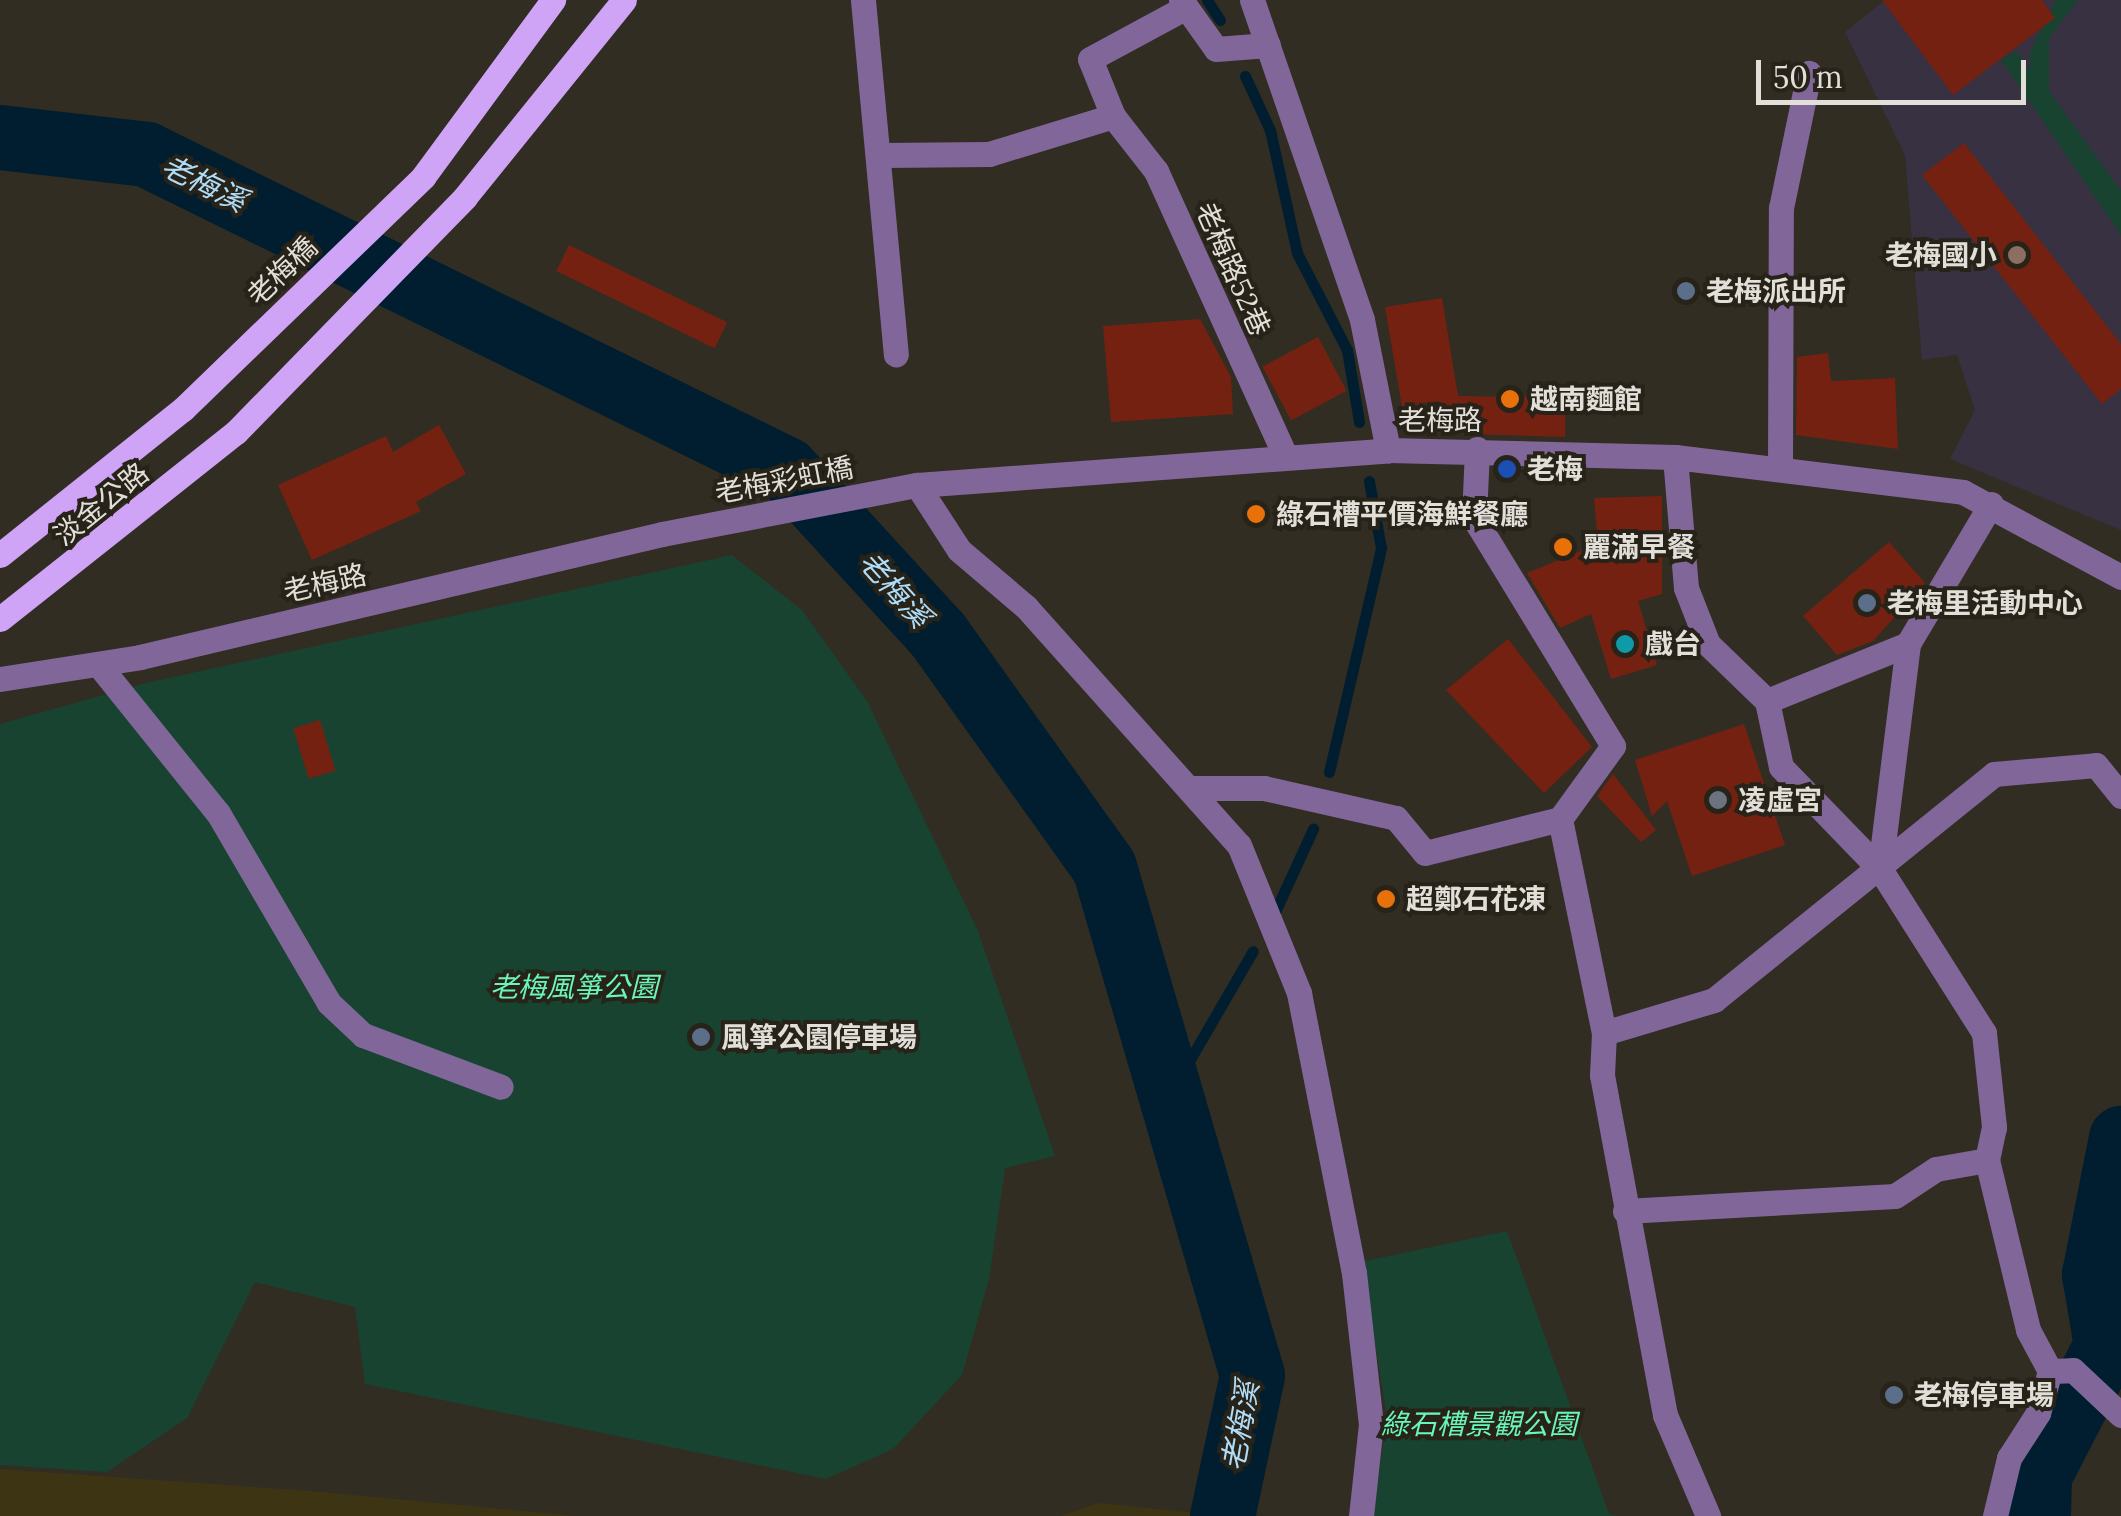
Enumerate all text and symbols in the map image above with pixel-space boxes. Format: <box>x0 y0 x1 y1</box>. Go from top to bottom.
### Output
scale bar <box>1761 40 2031 102</box>
text: 50 m <box>1773 58 1843 96</box>
water label: 老梅溪 <box>156 147 252 219</box>
street label: 老梅路52巷 <box>1189 197 1277 341</box>
street label: 老梅橋 <box>240 230 324 312</box>
place label: 老梅國小 <box>1885 238 1997 272</box>
marker: 老梅國小 <box>2006 244 2028 266</box>
place label: 老梅派出所 <box>1706 274 1846 308</box>
marker: 老梅派出所 <box>1675 280 1697 302</box>
place label: 越南麵館 <box>1530 382 1642 416</box>
marker: 越南麵館 <box>1499 388 1521 410</box>
street label: 老梅路 <box>1398 403 1482 437</box>
street label: 老梅彩虹橋 <box>712 450 856 510</box>
place label: 老梅 <box>1527 452 1583 486</box>
street label: 淡金公路 <box>47 456 155 552</box>
marker: 老梅 <box>1496 458 1518 480</box>
place label: 綠石槽平價海鮮餐廳 <box>1276 497 1528 531</box>
marker: 綠石槽平價海鮮餐廳 <box>1245 503 1267 525</box>
place label: 麗滿早餐 <box>1583 530 1695 564</box>
marker: 麗滿早餐 <box>1552 536 1574 558</box>
water label: 老梅溪 <box>852 544 938 634</box>
street label: 老梅路 <box>280 557 370 609</box>
place label: 老梅里活動中心 <box>1887 586 2083 620</box>
marker: 老梅里活動中心 <box>1856 592 1878 614</box>
place label: 戲台 <box>1645 627 1701 661</box>
marker: 戲台 <box>1614 633 1636 655</box>
place label: 凌虛宮 <box>1738 783 1822 817</box>
marker: 凌虛宮 <box>1707 789 1729 811</box>
place label: 超鄭石花凍 <box>1406 882 1546 916</box>
marker: 超鄭石花凍 <box>1375 888 1397 910</box>
park label: 老梅風箏公園 <box>490 970 658 1004</box>
place label: 風箏公園停車場 <box>721 1020 917 1054</box>
marker: 風箏公園停車場 <box>690 1026 712 1048</box>
place label: 老梅停車場 <box>1914 1378 2054 1412</box>
water label: 老梅溪 <box>1214 1379 1266 1473</box>
marker: 老梅停車場 <box>1883 1384 1905 1406</box>
park label: 綠石槽景觀公園 <box>1381 1407 1577 1441</box>

